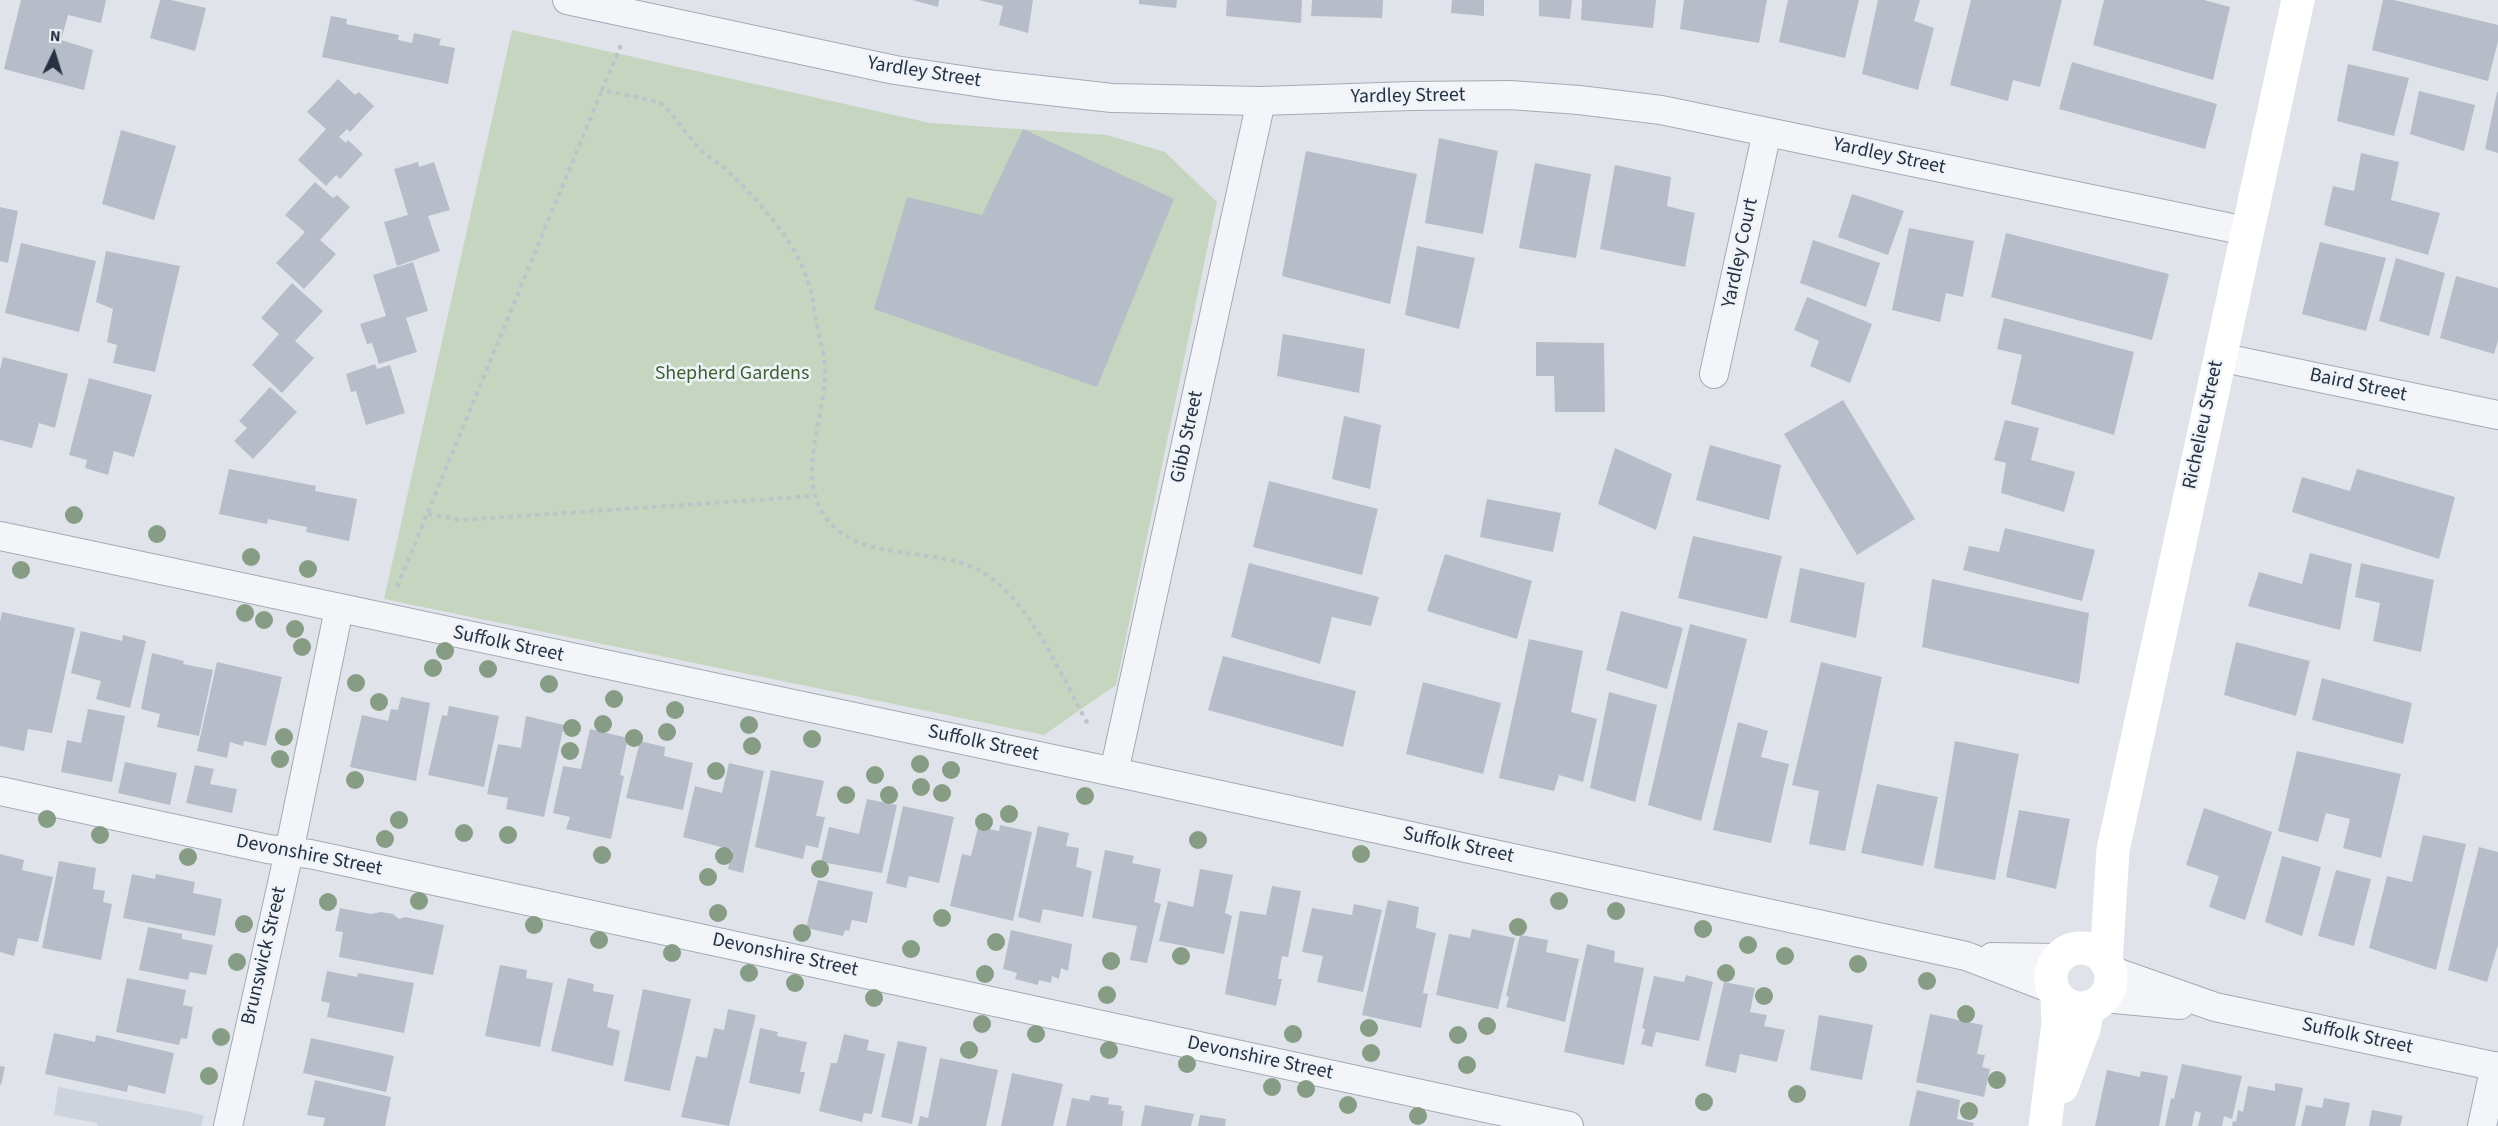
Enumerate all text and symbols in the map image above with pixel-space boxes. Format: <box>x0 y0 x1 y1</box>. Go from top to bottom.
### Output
north arrow <box>24 24 84 84</box>
text: N <box>49 25 61 47</box>
street label: Yardley Street <box>865 52 983 94</box>
street label: Yardley Street <box>1350 84 1466 110</box>
street label: Yardley Street <box>1830 133 1948 181</box>
street label: Yardley Court <box>1718 196 1764 310</box>
street label: Richelieu Street <box>2179 358 2229 492</box>
park label: Shepherd Gardens <box>655 363 809 387</box>
street label: Baird Street <box>2307 364 2409 408</box>
street label: Gibb Street <box>1167 389 1209 485</box>
street label: Suffolk Street <box>450 622 566 668</box>
street label: Suffolk Street <box>925 721 1041 767</box>
street label: Suffolk Street <box>1400 823 1516 869</box>
street label: Devonshire Street <box>234 830 384 882</box>
street label: Brunswick Street <box>237 884 293 1028</box>
street label: Devonshire Street <box>710 929 860 983</box>
street label: Suffolk Street <box>2299 1014 2415 1060</box>
street label: Devonshire Street <box>1185 1032 1335 1086</box>

